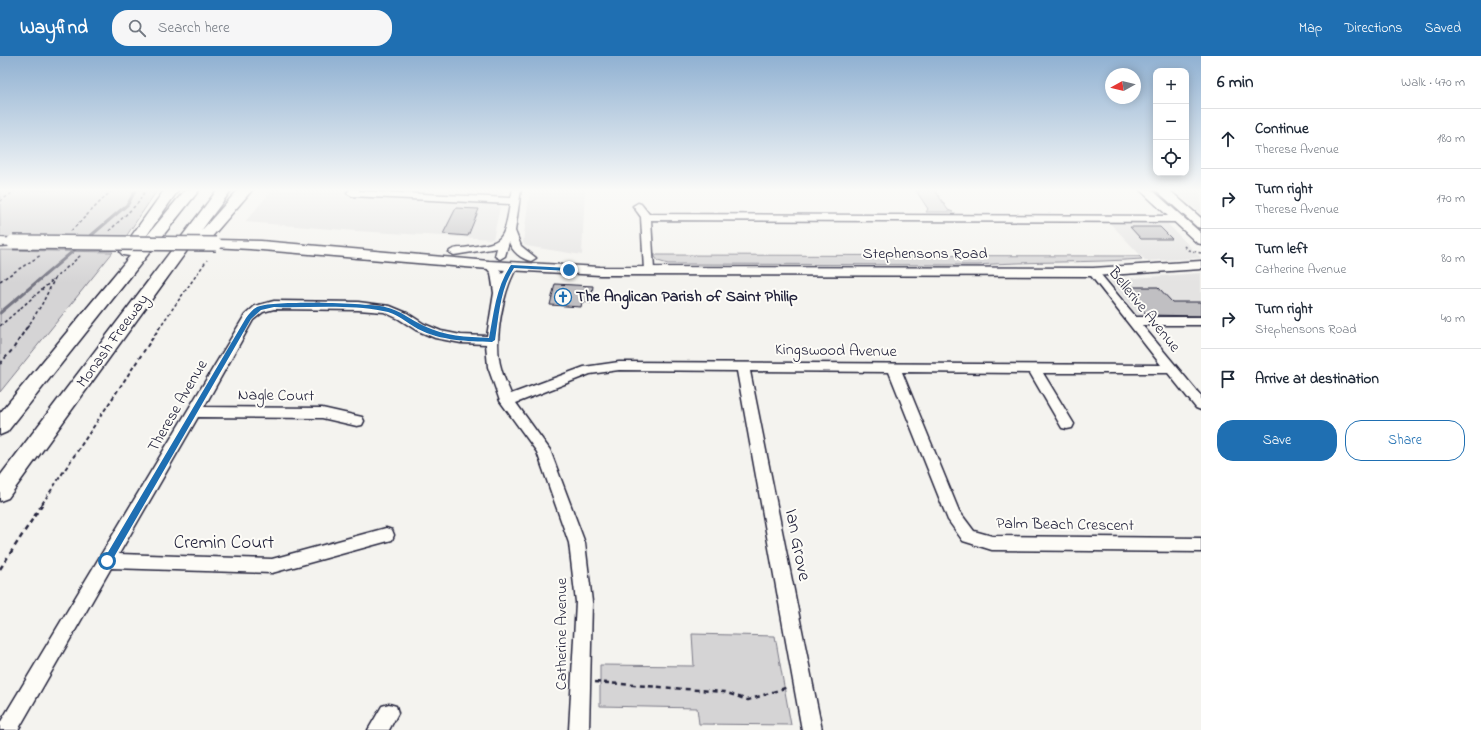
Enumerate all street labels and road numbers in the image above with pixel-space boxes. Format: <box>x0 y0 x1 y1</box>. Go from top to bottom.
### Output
street label: Stephensons Road <box>863 242 988 266</box>
street label: Bellerive Avenue <box>1101 261 1187 359</box>
street label: Monash Freeway <box>71 289 155 393</box>
street label: Kingswood Avenue <box>775 338 898 364</box>
street label: Therese Avenue <box>142 355 215 457</box>
street label: Nagle Court <box>238 383 315 409</box>
street label: Ian Grove <box>777 507 817 584</box>
street label: Palm Beach Crescent <box>996 512 1135 538</box>
street label: Cremin Court <box>174 530 275 557</box>
street label: Catherine Avenue <box>550 577 574 690</box>

